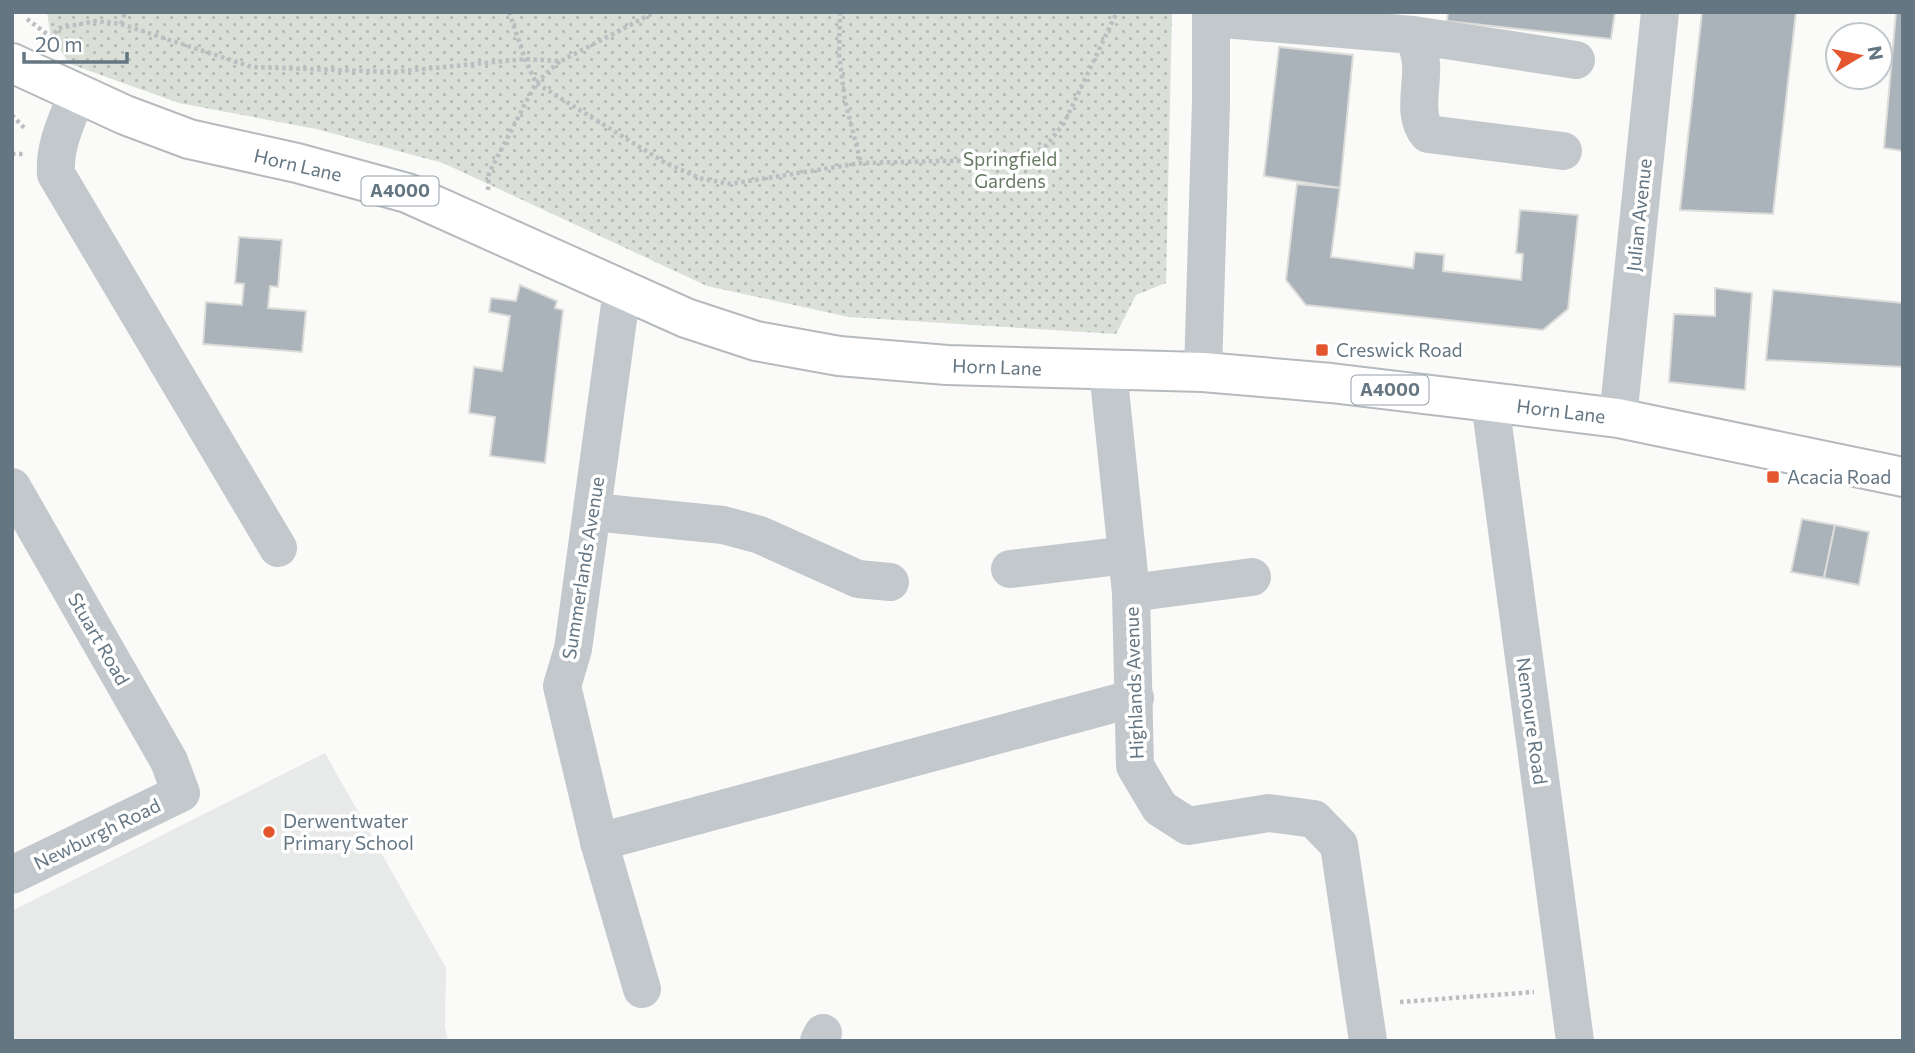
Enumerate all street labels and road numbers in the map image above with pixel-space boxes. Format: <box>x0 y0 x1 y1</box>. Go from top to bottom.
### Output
street label: Horn Lane <box>252 143 344 186</box>
street label: Julian Avenue <box>1621 157 1656 273</box>
road number: A4000 <box>362 176 438 206</box>
street label: Horn Lane <box>952 353 1042 380</box>
road number: A4000 <box>1352 376 1428 404</box>
street label: Horn Lane <box>1515 394 1607 427</box>
street label: Summerlands Avenue <box>557 475 608 661</box>
street label: Stuart Road <box>64 589 135 689</box>
street label: Highlands Avenue <box>1119 606 1148 760</box>
street label: Nemoure Road <box>1512 656 1553 786</box>
street label: Newburgh Road <box>30 793 164 874</box>

